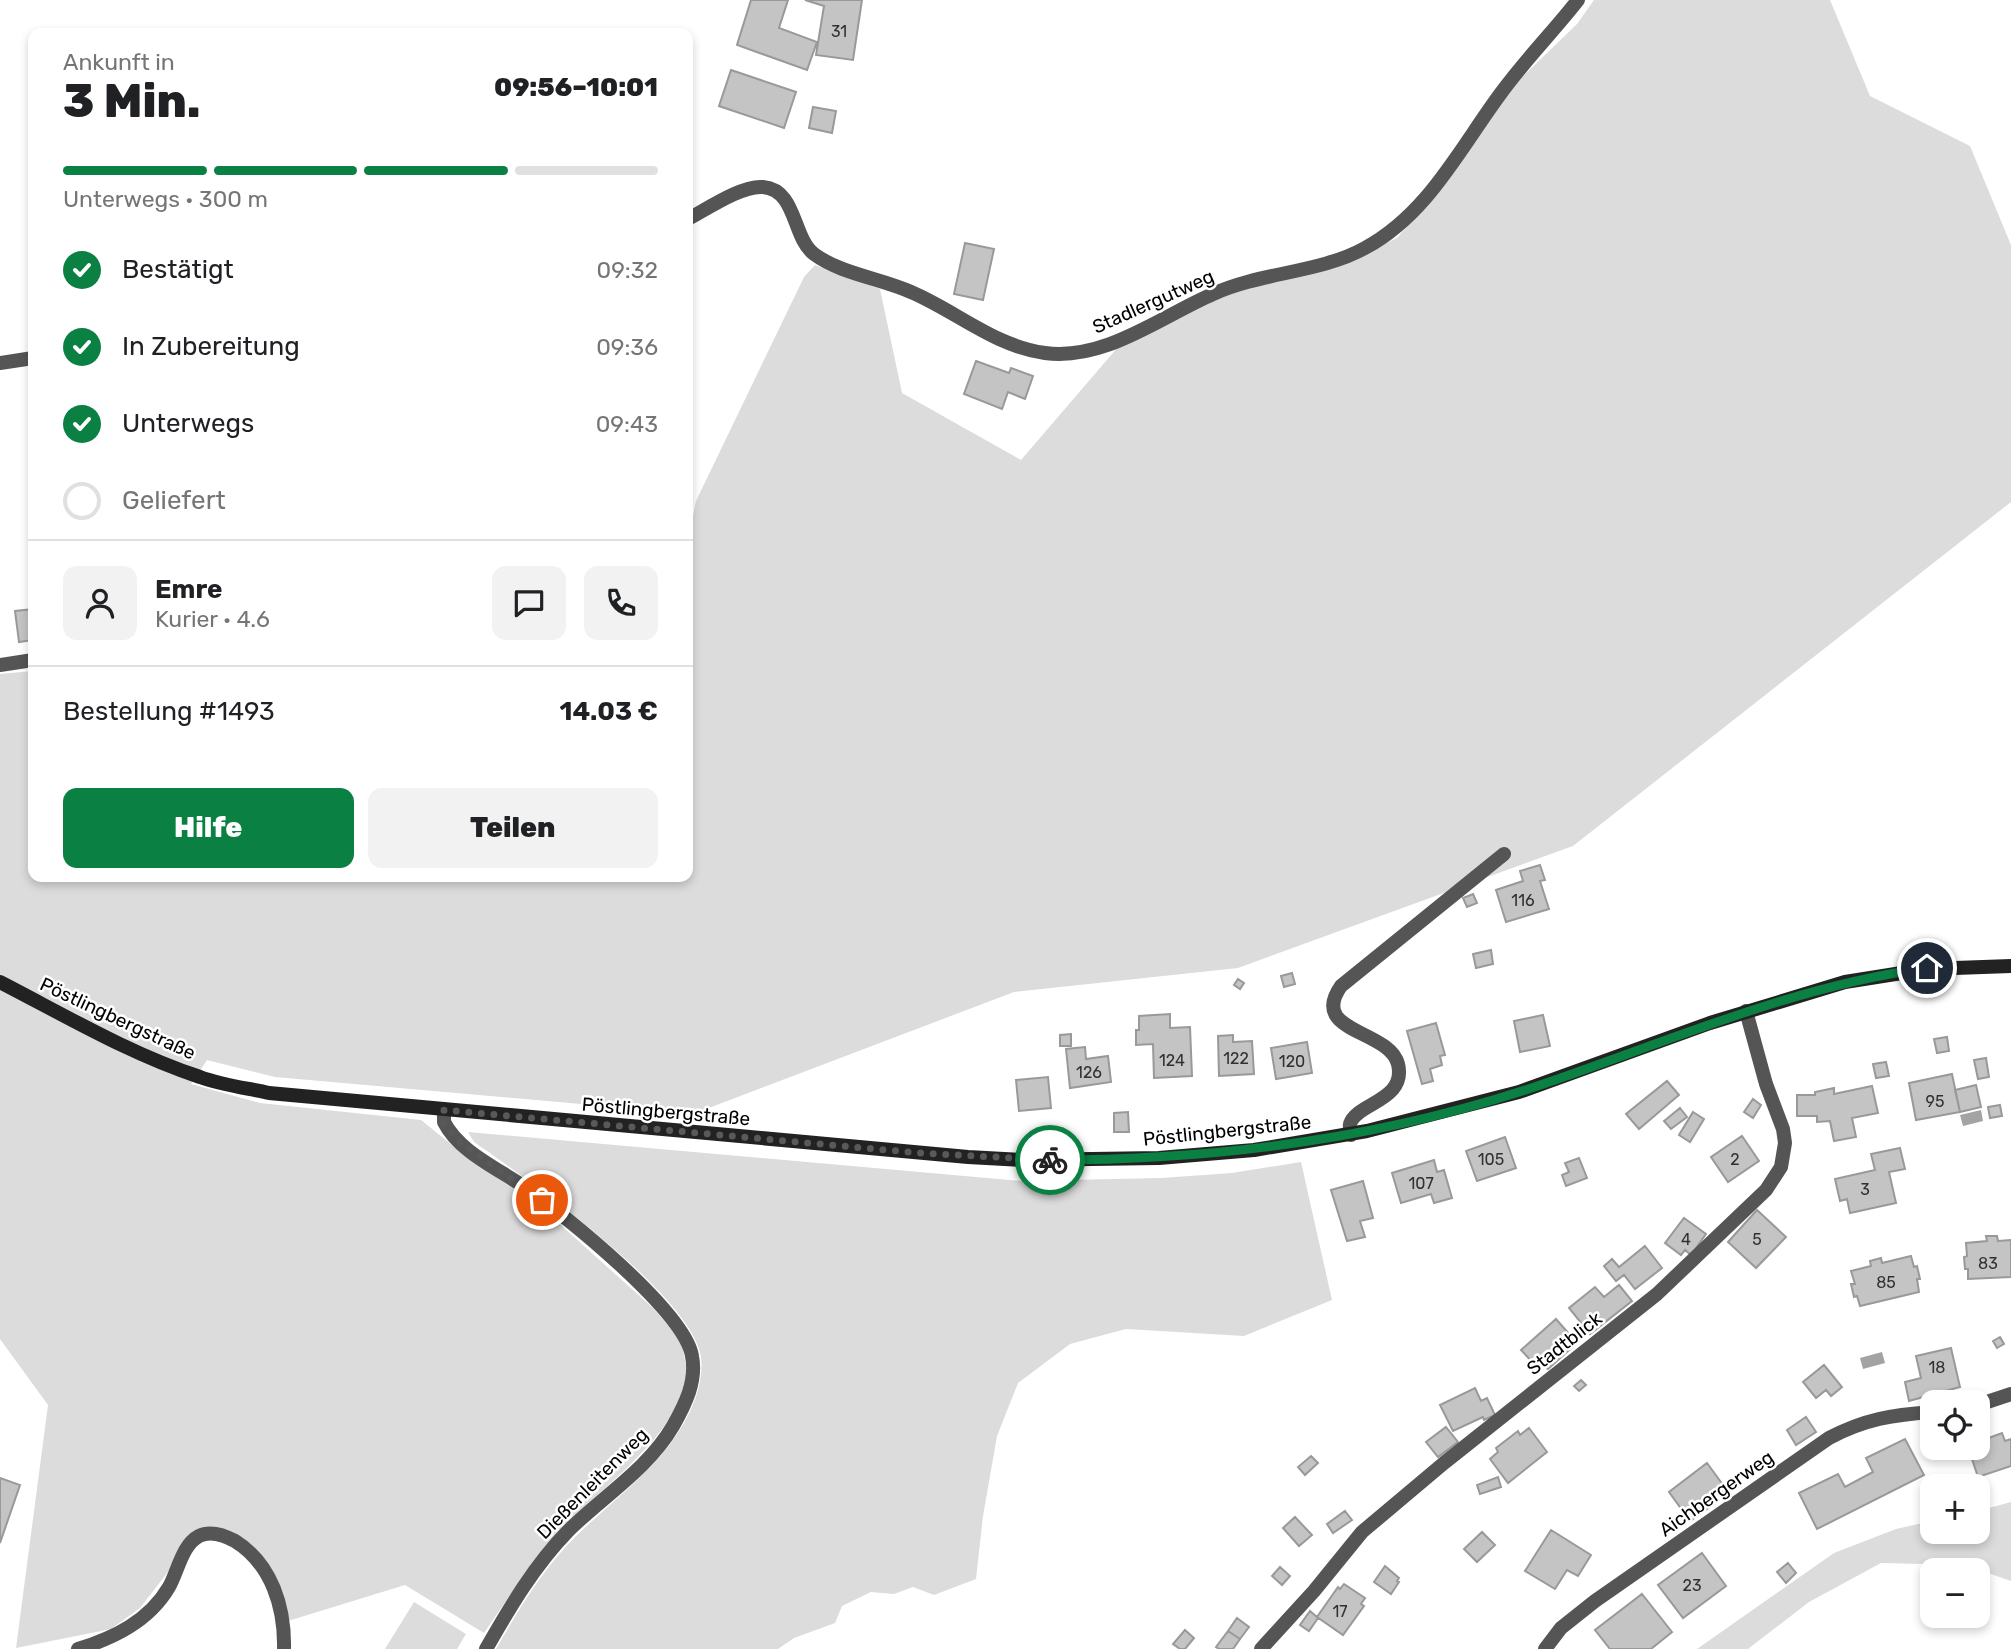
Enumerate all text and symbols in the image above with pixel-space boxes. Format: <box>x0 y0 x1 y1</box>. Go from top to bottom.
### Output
house number: 31 <box>831 22 847 41</box>
text: Ankunft in <box>63 48 175 76</box>
text: 09:56–10:01 <box>494 72 658 103</box>
text: 3 Min. <box>63 74 200 129</box>
text: Unterwegs · 300 m <box>63 185 268 213</box>
icon: check <box>63 251 101 289</box>
text: Bestätigt <box>122 254 234 285</box>
text: 09:32 <box>597 256 658 284</box>
street label: Stadlergutweg <box>1089 264 1217 339</box>
icon: check <box>63 328 101 366</box>
text: In Zubereitung <box>122 331 300 362</box>
text: 09:36 <box>596 333 658 361</box>
icon: check <box>63 405 101 443</box>
text: Unterwegs <box>122 408 254 439</box>
text: 09:43 <box>596 410 658 438</box>
text: Geliefert <box>122 485 226 516</box>
button: person <box>63 566 137 640</box>
button: chat <box>492 566 566 640</box>
button: phone <box>584 566 658 640</box>
text: Emre <box>155 574 223 605</box>
text: Kurier · 4.6 <box>155 605 270 633</box>
text: Bestellung #1493 <box>63 696 275 727</box>
text: 14.03 € <box>560 696 658 727</box>
button: Hilfe <box>63 788 354 868</box>
button: Teilen <box>368 788 658 868</box>
house number: 116 <box>1511 891 1535 910</box>
pin <box>1897 938 1957 998</box>
icon: home <box>1908 949 1946 987</box>
street label: Pöstlingbergstraße <box>36 972 199 1065</box>
house number: 122 <box>1223 1049 1249 1068</box>
house number: 124 <box>1159 1051 1185 1070</box>
house number: 120 <box>1279 1052 1305 1071</box>
house number: 126 <box>1076 1063 1102 1082</box>
house number: 95 <box>1926 1092 1945 1111</box>
street label: Pöstlingbergstraße <box>581 1093 751 1130</box>
street label: Pöstlingbergstraße <box>1142 1110 1312 1151</box>
courier <box>1015 1125 1085 1195</box>
icon: bike <box>1031 1141 1069 1179</box>
house number: 105 <box>1478 1150 1504 1169</box>
house number: 2 <box>1730 1150 1740 1169</box>
pin <box>512 1170 572 1230</box>
house number: 107 <box>1408 1174 1434 1193</box>
house number: 3 <box>1860 1180 1870 1199</box>
icon: bag <box>523 1181 561 1219</box>
house number: 4 <box>1681 1230 1691 1249</box>
house number: 5 <box>1752 1230 1762 1249</box>
house number: 83 <box>1978 1254 1998 1273</box>
house number: 85 <box>1876 1273 1896 1292</box>
street label: Stadtblick <box>1522 1307 1607 1380</box>
house number: 18 <box>1928 1358 1946 1377</box>
map controls <box>1920 1390 1990 1628</box>
button: locate <box>1920 1390 1990 1460</box>
street label: Dießenleitenweg <box>532 1423 653 1544</box>
street label: Aichbergerweg <box>1655 1445 1778 1541</box>
button: + <box>1920 1474 1990 1544</box>
button: − <box>1920 1558 1990 1628</box>
house number: 23 <box>1682 1576 1702 1595</box>
house number: 17 <box>1332 1602 1348 1621</box>

